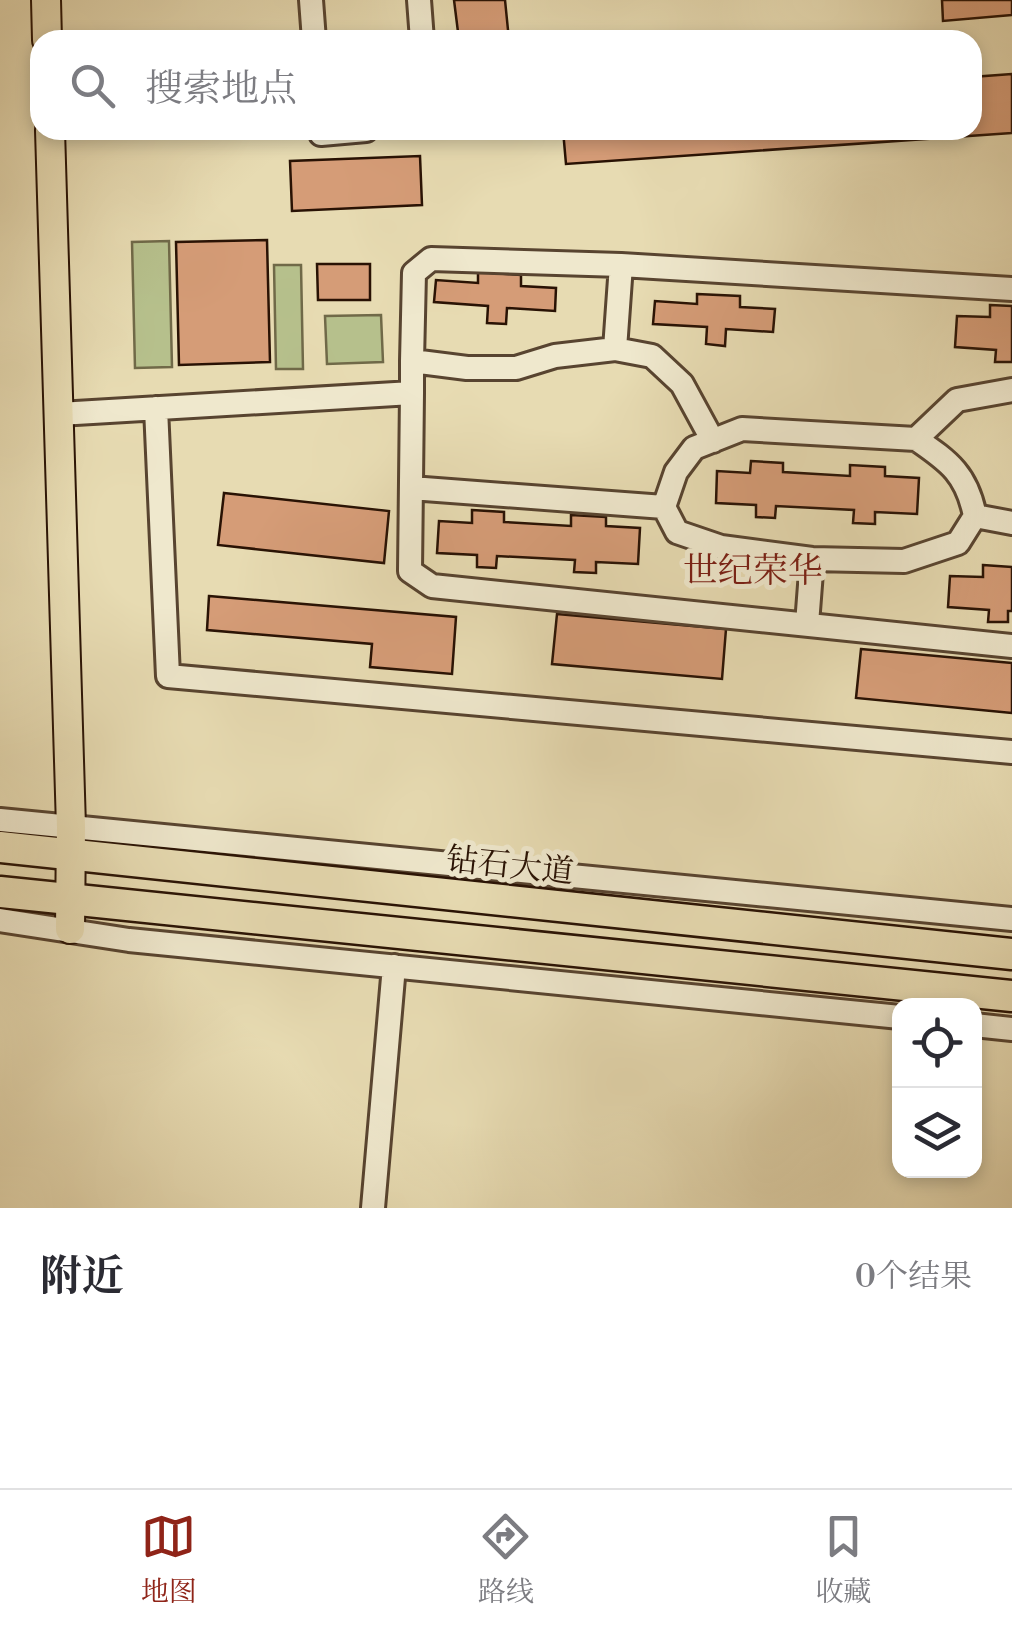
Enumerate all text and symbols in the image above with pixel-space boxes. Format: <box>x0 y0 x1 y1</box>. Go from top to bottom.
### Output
search box <box>30 30 982 140</box>
icon: search <box>65 58 120 113</box>
text: 搜索地点 <box>145 66 297 113</box>
district label: 世纪荣华 <box>683 550 823 593</box>
street label: 钻石大道 <box>444 839 576 893</box>
map controls <box>892 998 982 1178</box>
button: locate <box>892 998 982 1088</box>
button: layers <box>892 1088 982 1178</box>
text: 附近 <box>40 1251 124 1304</box>
text: 0个结果 <box>855 1257 972 1297</box>
tab: 地图 <box>141 1509 197 1610</box>
tab: 路线 <box>478 1509 534 1610</box>
tab: 收藏 <box>815 1509 871 1610</box>

